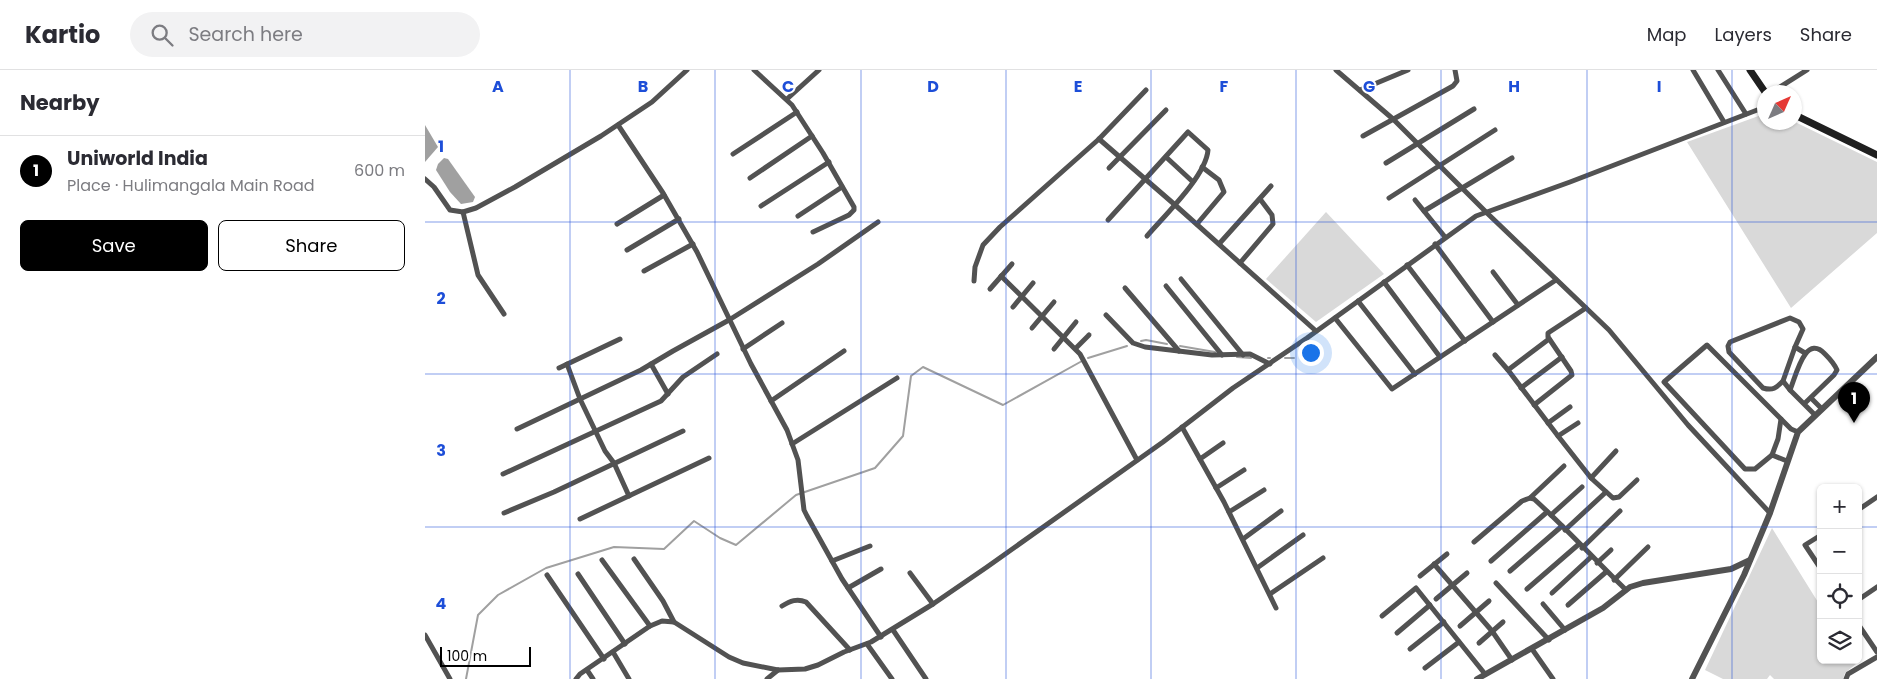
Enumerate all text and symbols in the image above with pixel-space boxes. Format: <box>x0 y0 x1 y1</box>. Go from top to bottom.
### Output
search box <box>130 12 480 57</box>
text: Kartio <box>25 18 100 51</box>
icon: search <box>148 21 176 49</box>
text: Search here <box>188 21 303 48</box>
text: Map <box>1647 22 1687 47</box>
text: Layers <box>1715 22 1772 47</box>
text: Share <box>1800 22 1852 47</box>
text: A <box>492 75 504 98</box>
text: B <box>638 75 648 98</box>
text: C <box>782 75 794 98</box>
text: D <box>927 75 939 98</box>
text: E <box>1074 75 1082 98</box>
text: F <box>1220 75 1229 98</box>
text: G <box>1363 75 1375 98</box>
text: H <box>1508 75 1520 98</box>
text: I <box>1657 75 1661 98</box>
north arrow <box>1757 85 1802 130</box>
text: Nearby <box>20 88 100 117</box>
text: 1 <box>438 135 444 158</box>
text: Uniworld India <box>67 145 208 172</box>
text: 1 <box>33 159 39 182</box>
text: 600 m <box>354 159 405 182</box>
text: Place · Hulimangala Main Road <box>67 174 315 197</box>
button: Save <box>20 220 208 271</box>
button: Share <box>218 220 405 271</box>
text: 2 <box>436 287 446 310</box>
your location <box>1298 340 1324 366</box>
pin: 1 <box>1838 382 1870 423</box>
text: 3 <box>436 439 446 462</box>
map controls <box>1817 484 1862 664</box>
button: + <box>1817 484 1862 529</box>
button: − <box>1817 529 1862 574</box>
button: locate <box>1817 574 1862 619</box>
text: 4 <box>436 592 447 615</box>
button: layers <box>1817 619 1862 664</box>
scale bar <box>440 644 531 667</box>
text: 100 m <box>447 646 487 666</box>

